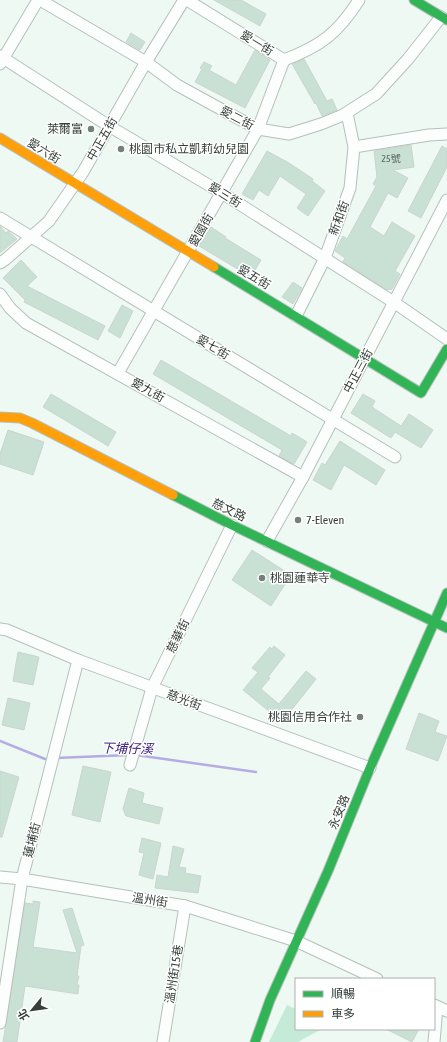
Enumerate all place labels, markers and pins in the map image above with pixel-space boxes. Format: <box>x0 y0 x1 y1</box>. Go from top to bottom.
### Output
place label: 萊爾富 <box>47 122 83 136</box>
marker: 萊爾富 <box>86 124 96 134</box>
place label: 桃園市私立凱莉幼兒園 <box>129 142 249 156</box>
marker: 桃園市私立凱莉幼兒園 <box>116 144 126 154</box>
place label: 7-Eleven <box>306 513 344 527</box>
marker: 7-Eleven <box>293 515 303 525</box>
place label: 桃園蓮華寺 <box>270 571 330 585</box>
marker: 桃園蓮華寺 <box>257 573 267 583</box>
place label: 桃園信用合作社 <box>268 710 352 724</box>
marker: 桃園信用合作社 <box>355 712 365 722</box>

